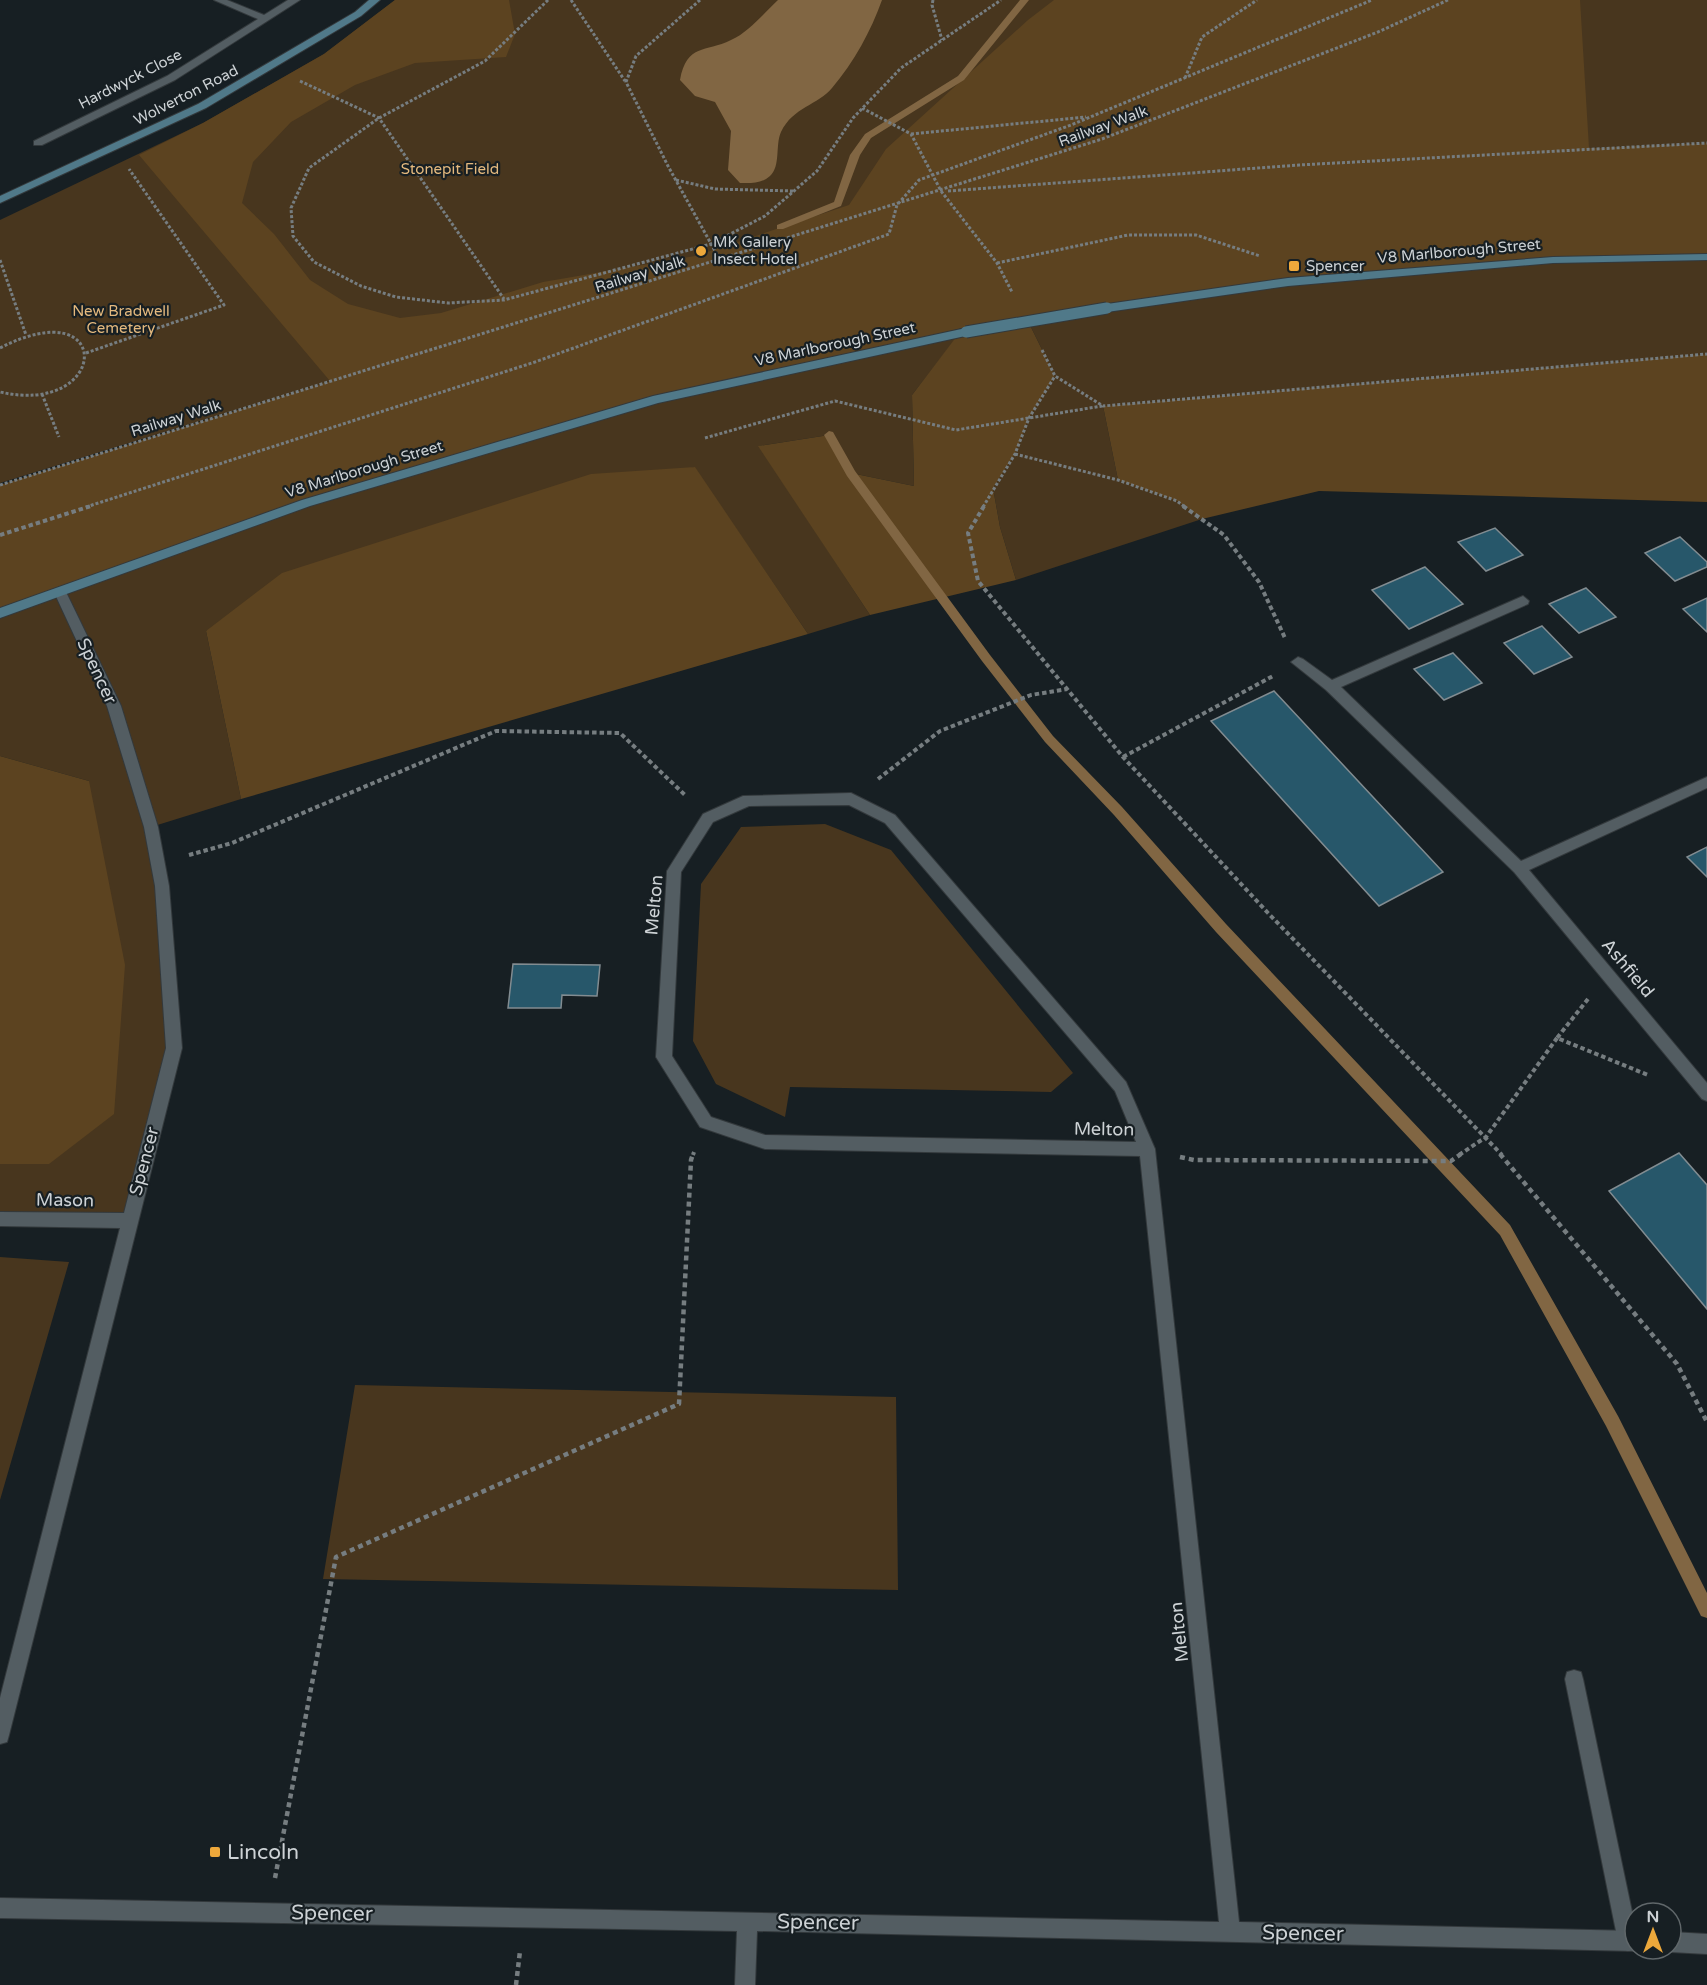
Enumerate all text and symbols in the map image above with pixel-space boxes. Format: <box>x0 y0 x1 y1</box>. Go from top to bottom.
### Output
street label: Hardwyck Close <box>75 45 185 113</box>
street label: Wolverton Road <box>131 61 241 129</box>
street label: Railway Walk <box>1056 102 1150 150</box>
park label: Stonepit Field <box>401 160 499 178</box>
place label: MK Gallery Insect Hotel <box>713 233 798 268</box>
street label: V8 Marlborough Street <box>1377 235 1542 267</box>
marker: MK Gallery Insect Hotel <box>694 244 708 258</box>
street label: Railway Walk <box>593 252 687 296</box>
place label: Spencer <box>1306 257 1365 275</box>
marker: Spencer <box>1287 259 1301 273</box>
park label: New Bradwell Cemetery <box>72 302 170 337</box>
street label: V8 Marlborough Street <box>753 318 917 370</box>
street label: Railway Walk <box>129 396 223 440</box>
street label: V8 Marlborough Street <box>283 436 445 502</box>
street label: Spencer <box>72 635 122 707</box>
street label: Melton <box>640 874 668 936</box>
street label: Ashfield <box>1597 934 1659 1002</box>
street label: Melton <box>1074 1117 1134 1141</box>
street label: Spencer <box>124 1124 164 1198</box>
street label: Mason <box>36 1188 94 1212</box>
street label: Melton <box>1165 1601 1193 1663</box>
place label: Lincoln <box>227 1840 299 1865</box>
marker: Lincoln <box>208 1845 222 1859</box>
street label: Spencer <box>291 1900 373 1927</box>
north arrow <box>1623 1901 1683 1961</box>
text: N <box>1647 1907 1659 1927</box>
street label: Spencer <box>777 1909 859 1936</box>
street label: Spencer <box>1262 1920 1344 1947</box>

